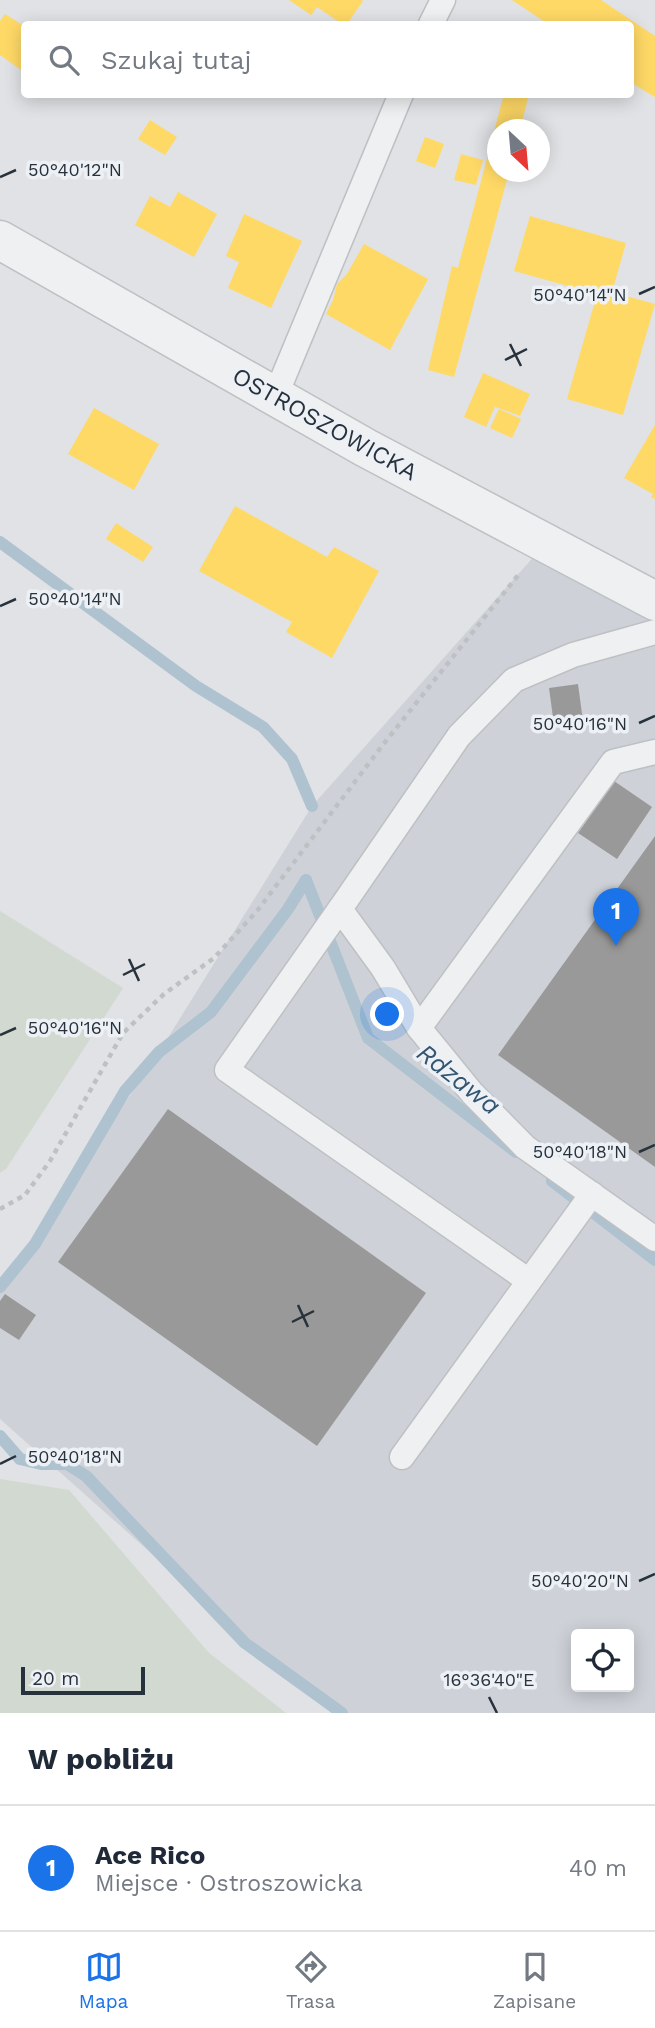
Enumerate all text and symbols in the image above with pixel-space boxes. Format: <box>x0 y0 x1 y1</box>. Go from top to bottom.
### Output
search box <box>21 21 634 98</box>
icon: search <box>45 41 83 79</box>
text: Szukaj tutaj <box>101 45 251 75</box>
north arrow <box>487 119 550 182</box>
text: 50°40'12"N <box>28 159 122 180</box>
text: 50°40'14"N <box>533 284 627 305</box>
street label: OSTROSZOWICKA <box>228 362 422 487</box>
text: 50°40'14"N <box>28 588 122 609</box>
text: 50°40'16"N <box>533 713 627 734</box>
pin: 1 <box>593 888 639 946</box>
your location <box>370 997 404 1031</box>
text: 50°40'16"N <box>28 1017 122 1038</box>
water label: Rdzawa <box>411 1037 507 1121</box>
text: 50°40'18"N <box>533 1141 627 1162</box>
text: 50°40'18"N <box>28 1446 122 1467</box>
text: 50°40'20"N <box>531 1570 629 1591</box>
map controls <box>571 1629 634 1692</box>
button: locate <box>571 1629 634 1692</box>
scale bar <box>21 1664 145 1696</box>
text: 20 m <box>32 1667 79 1690</box>
text: 16°36'40"E <box>443 1669 535 1690</box>
text: W pobliżu <box>28 1741 174 1776</box>
text: Ace Rico <box>95 1840 205 1870</box>
text: 1 <box>46 1855 56 1882</box>
text: 40 m <box>569 1855 627 1882</box>
text: Miejsce · Ostroszowicka <box>95 1870 363 1897</box>
tab: Mapa <box>79 1948 128 2013</box>
tab: Trasa <box>286 1948 335 2013</box>
tab: Zapisane <box>493 1948 576 2013</box>

